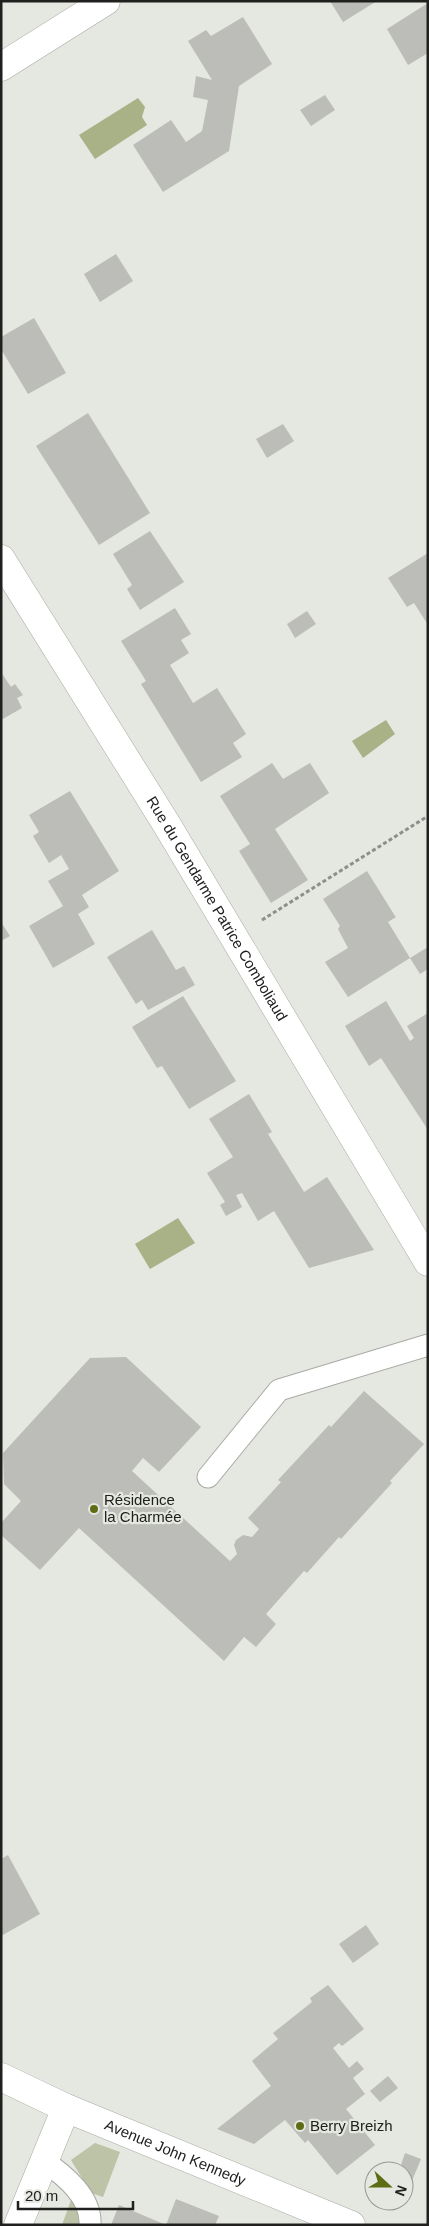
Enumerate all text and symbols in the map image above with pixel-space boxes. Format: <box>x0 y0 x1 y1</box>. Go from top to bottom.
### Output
street label: Rue du Gendarme Patrice Comboliaud <box>143 793 291 1024</box>
place label: Résidence la Charmée <box>104 1491 182 1525</box>
marker: Résidence la Charmée <box>88 1503 100 1515</box>
street label: Avenue John Kennedy <box>102 2116 249 2189</box>
place label: Berry Breizh <box>310 2117 393 2134</box>
marker: Berry Breizh <box>294 2120 306 2132</box>
north arrow <box>364 2161 414 2211</box>
scale bar <box>18 2178 132 2210</box>
text: N <box>392 2183 410 2198</box>
text: 20 m <box>25 2187 58 2204</box>

